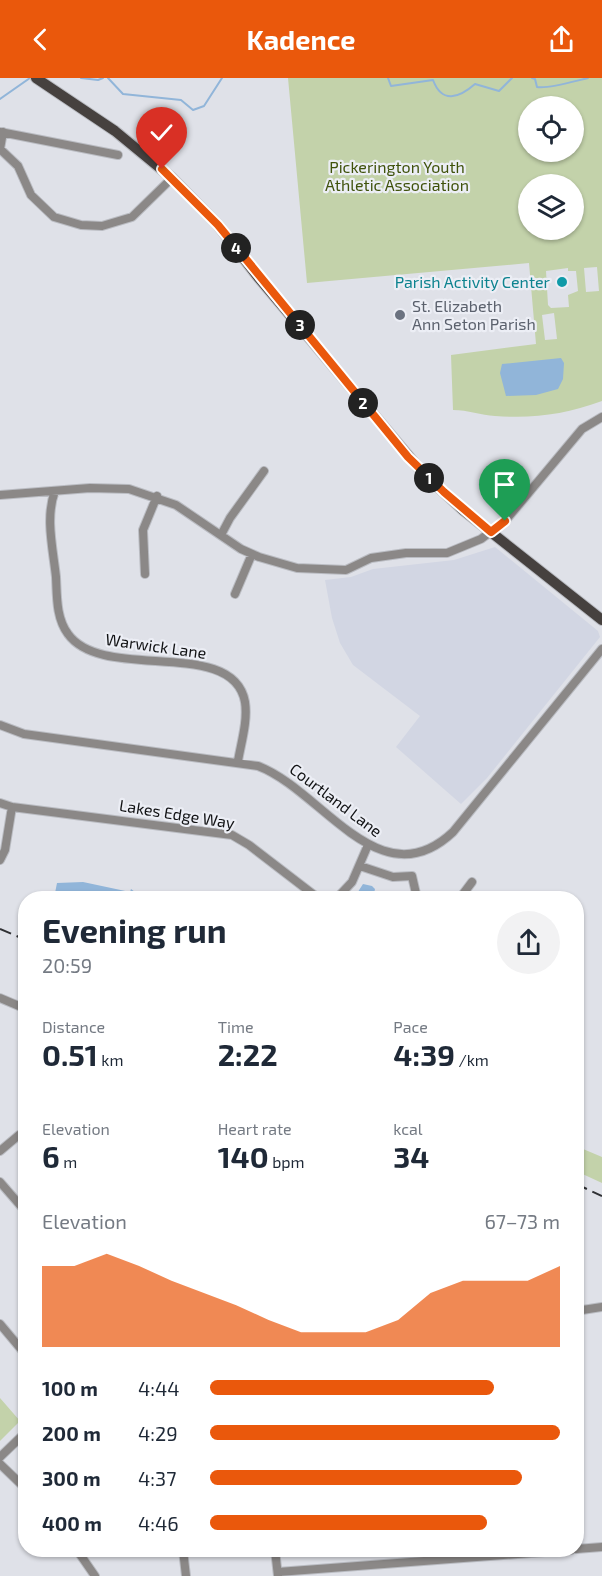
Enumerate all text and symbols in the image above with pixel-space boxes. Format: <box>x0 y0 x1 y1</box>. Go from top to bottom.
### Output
icon: back <box>24 23 57 56</box>
text: Kadence <box>247 23 355 55</box>
icon: share <box>545 23 578 56</box>
map controls <box>518 96 584 240</box>
button: locate <box>518 96 584 162</box>
pin <box>136 107 187 169</box>
icon: check <box>145 116 178 149</box>
park label: Pickerington Youth Athletic Association <box>325 157 469 194</box>
button: layers <box>518 174 584 240</box>
pin: 4 <box>221 233 251 263</box>
text: 4 <box>231 238 241 257</box>
place label: Parish Activity Center <box>395 272 551 291</box>
marker: Parish Activity Center <box>555 275 569 289</box>
place label: St. Elizabeth Ann Seton Parish <box>412 296 536 333</box>
marker: St. Elizabeth Ann Seton Parish <box>393 308 407 322</box>
pin: 3 <box>285 310 315 340</box>
text: 3 <box>295 315 305 334</box>
pin: 2 <box>348 388 378 418</box>
text: 2 <box>358 393 368 412</box>
pin <box>479 459 530 521</box>
pin: 1 <box>414 463 444 493</box>
text: 1 <box>426 468 432 487</box>
icon: arrive <box>488 468 521 501</box>
street label: Warwick Lane <box>104 629 208 662</box>
street label: Courtland Lane <box>287 759 386 840</box>
street label: Lakes Edge Way <box>118 795 237 832</box>
text: Evening run <box>42 910 227 950</box>
button: share <box>497 911 560 974</box>
text: 20:59 <box>42 953 92 977</box>
text: Distance <box>42 1017 105 1036</box>
text: Time <box>218 1017 254 1036</box>
text: Pace <box>393 1017 428 1036</box>
text: 0.51 <box>42 1036 98 1072</box>
text: 2:22 <box>218 1036 278 1072</box>
text: 4:39 <box>393 1036 455 1072</box>
text: km <box>98 1050 124 1069</box>
text: /km <box>455 1050 489 1069</box>
text: Elevation <box>42 1119 110 1138</box>
text: Heart rate <box>218 1119 292 1138</box>
text: kcal <box>393 1119 423 1138</box>
text: 6 <box>42 1138 60 1174</box>
text: 140 <box>218 1138 269 1174</box>
text: 34 <box>393 1138 429 1174</box>
text: m <box>60 1152 77 1171</box>
text: bpm <box>269 1152 305 1171</box>
text: Elevation <box>42 1209 127 1233</box>
text: 67–73 m <box>484 1209 560 1233</box>
text: 100 m <box>42 1376 98 1400</box>
text: 4:44 <box>138 1376 180 1400</box>
text: 200 m <box>42 1421 101 1445</box>
text: 4:29 <box>138 1421 178 1445</box>
text: 300 m <box>42 1466 101 1490</box>
text: 4:37 <box>138 1466 176 1490</box>
text: 400 m <box>42 1511 102 1535</box>
text: 4:46 <box>138 1511 179 1535</box>

